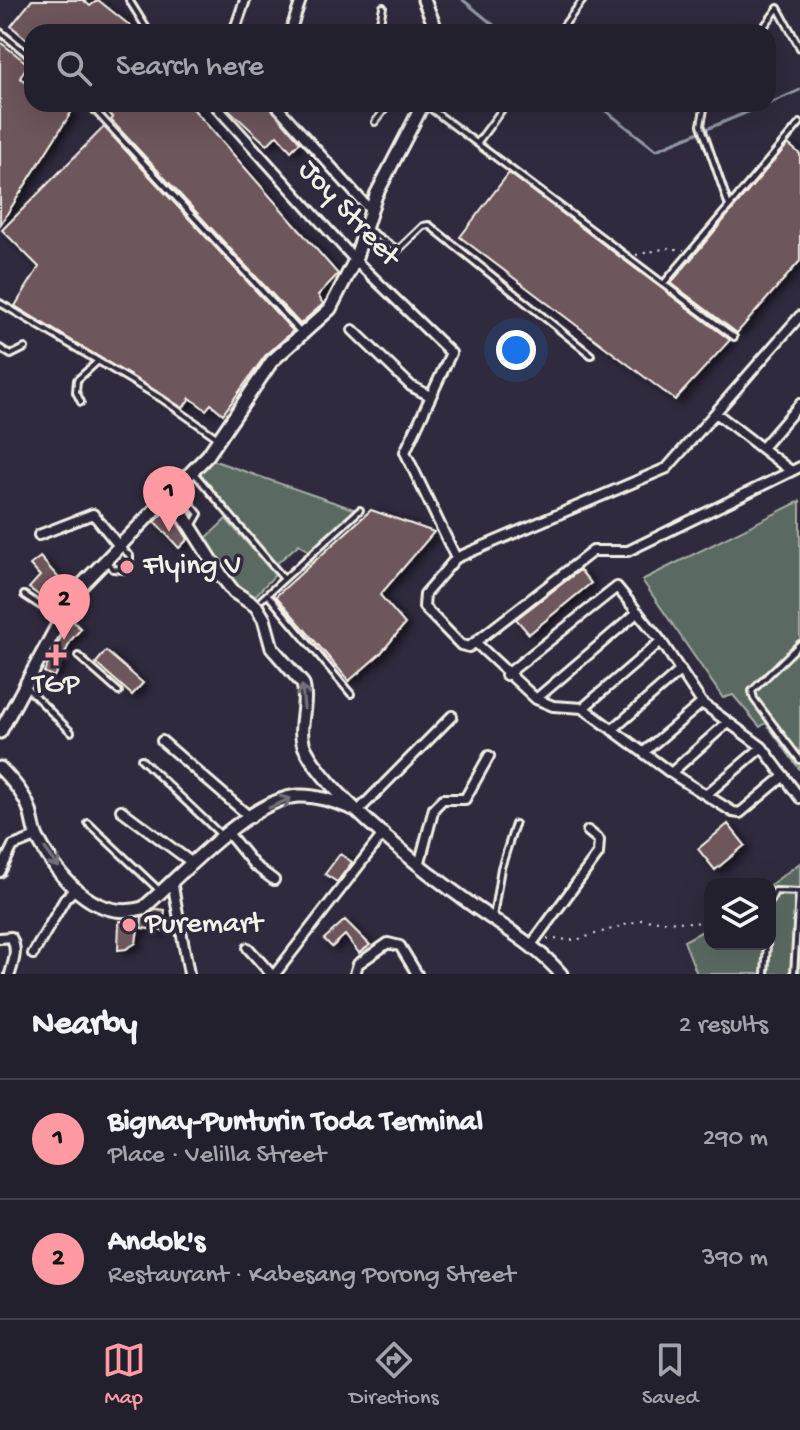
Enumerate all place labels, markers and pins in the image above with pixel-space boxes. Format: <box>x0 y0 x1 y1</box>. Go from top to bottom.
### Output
pin: 1 <box>143 466 195 532</box>
place label: Flying V <box>142 550 241 585</box>
marker: Flying V <box>118 558 136 576</box>
pin: 2 <box>38 574 90 640</box>
marker: TGP <box>47 646 65 664</box>
place label: TGP <box>30 669 80 704</box>
place label: Puremart <box>144 908 265 943</box>
marker: Puremart <box>120 916 138 934</box>

